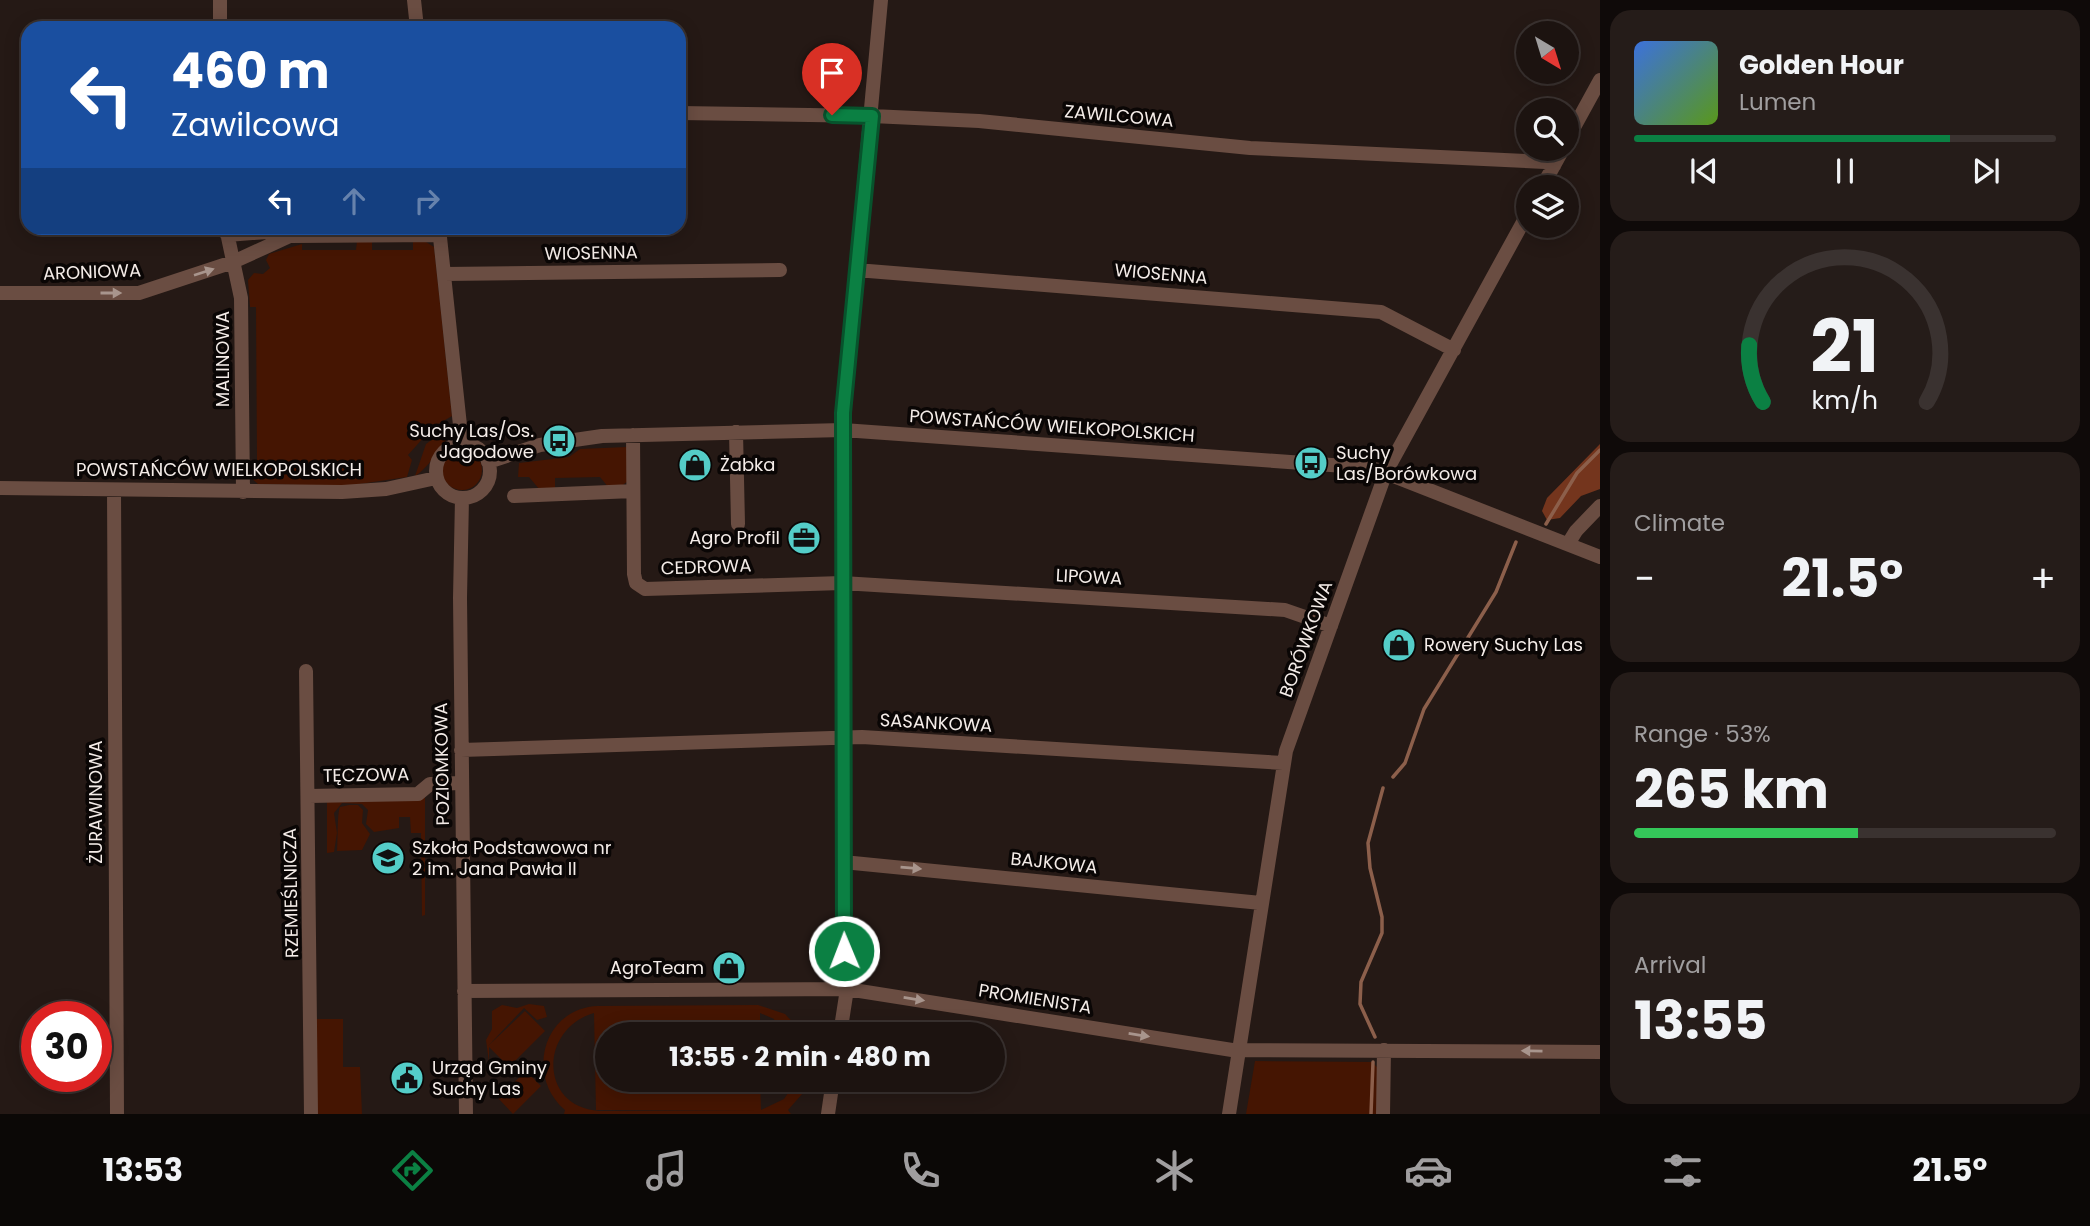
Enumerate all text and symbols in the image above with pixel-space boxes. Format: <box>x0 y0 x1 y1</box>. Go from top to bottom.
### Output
north arrow <box>1516 21 1578 84</box>
map controls <box>1516 21 1579 238</box>
text: 460 m <box>171 37 330 105</box>
pin <box>802 43 862 115</box>
text: Golden Hour <box>1739 47 1904 83</box>
icon: left <box>56 49 147 140</box>
icon: arrive <box>813 54 851 92</box>
text: Lumen <box>1739 86 1816 118</box>
street label: ZAWILCOWA <box>1063 98 1175 133</box>
button: search <box>1516 98 1579 161</box>
text: Zawilcowa <box>171 102 340 147</box>
icon: previous <box>1685 152 1723 190</box>
icon: pause <box>1826 152 1864 190</box>
icon: next <box>1967 152 2005 190</box>
button: layers <box>1516 175 1579 238</box>
icon: left <box>262 182 300 220</box>
icon: ahead <box>335 182 373 220</box>
icon: right <box>408 182 446 220</box>
street label: WIOSENNA <box>544 239 638 266</box>
street label: ARONIOWA <box>42 257 141 286</box>
street label: WIOSENNA <box>1113 257 1209 290</box>
one-way arrow <box>193 266 214 276</box>
one-way arrow <box>100 287 122 299</box>
text: 21 <box>1811 297 1879 398</box>
street label: MALINOWA <box>210 311 235 407</box>
text: km/h <box>1812 383 1878 418</box>
street label: POWSTAŃCÓW WIELKOPOLSKICH <box>908 403 1196 448</box>
place label: Suchy Las/Os. Jagodowe <box>409 418 534 464</box>
bus stop icon: Suchy Las/Os. Jagodowe <box>540 422 578 460</box>
place label: Suchy Las/Borówkowa <box>1336 440 1477 486</box>
bus stop icon: Suchy Las/Borówkowa <box>1292 444 1330 482</box>
shop icon: Żabka <box>676 446 714 484</box>
place label: Żabka <box>720 452 776 477</box>
street label: POWSTAŃCÓW WIELKOPOLSKICH <box>76 457 362 482</box>
text: Climate <box>1634 507 1725 539</box>
office icon: Agro Profil <box>785 519 823 557</box>
place label: Agro Profil <box>689 525 780 550</box>
text: 21.5° <box>1782 542 1903 615</box>
street label: CEDROWA <box>660 552 752 581</box>
text: − <box>1634 552 1655 605</box>
text: + <box>2030 552 2056 605</box>
street label: LIPOWA <box>1055 562 1123 591</box>
street label: BORÓWKOWA <box>1273 577 1338 701</box>
shop icon: Rowery Suchy Las <box>1380 626 1418 664</box>
place label: Rowery Suchy Las <box>1424 632 1583 657</box>
street label: POZIOMKOWA <box>428 702 455 826</box>
street label: SASANKOWA <box>879 707 993 738</box>
text: Range · 53% <box>1634 718 1771 750</box>
street label: ŻURAWINOWA <box>83 740 108 864</box>
text: 265 km <box>1634 753 1829 826</box>
street label: TĘCZOWA <box>323 761 409 788</box>
street label: RZEMIEŚLNICZA <box>277 828 304 958</box>
place label: Szkoła Podstawowa nr 2 im. Jana Pawła II <box>412 835 612 881</box>
school or university icon: Szkoła Podstawowa nr 2 im. Jana Pawła II <box>369 839 407 877</box>
street label: BAJKOWA <box>1009 846 1099 879</box>
one-way arrow <box>900 863 922 874</box>
position arrow <box>807 914 881 988</box>
shop icon: AgroTeam <box>710 949 748 987</box>
text: Arrival <box>1634 949 1706 981</box>
place label: AgroTeam <box>610 955 704 980</box>
street label: PROMIENISTA <box>977 977 1093 1020</box>
text: 13:55 <box>1634 984 1767 1057</box>
one-way arrow <box>903 994 925 1005</box>
speed limit sign: 30 <box>21 1001 112 1092</box>
one-way arrow <box>1128 1030 1150 1041</box>
text: 13:55 · 2 min · 480 m <box>669 1039 931 1075</box>
one-way arrow <box>1521 1045 1543 1057</box>
place label: Urząd Gminy Suchy Las <box>432 1055 547 1101</box>
public building icon: Urząd Gminy Suchy Las <box>388 1059 426 1097</box>
icon: directions <box>388 1146 437 1195</box>
icon: music <box>642 1146 691 1195</box>
icon: phone <box>896 1146 945 1195</box>
icon: climate <box>1150 1146 1199 1195</box>
icon: car <box>1404 1146 1453 1195</box>
icon: filters <box>1658 1146 1707 1195</box>
text: 13:53 <box>103 1147 183 1192</box>
text: 21.5° <box>1912 1147 1987 1192</box>

